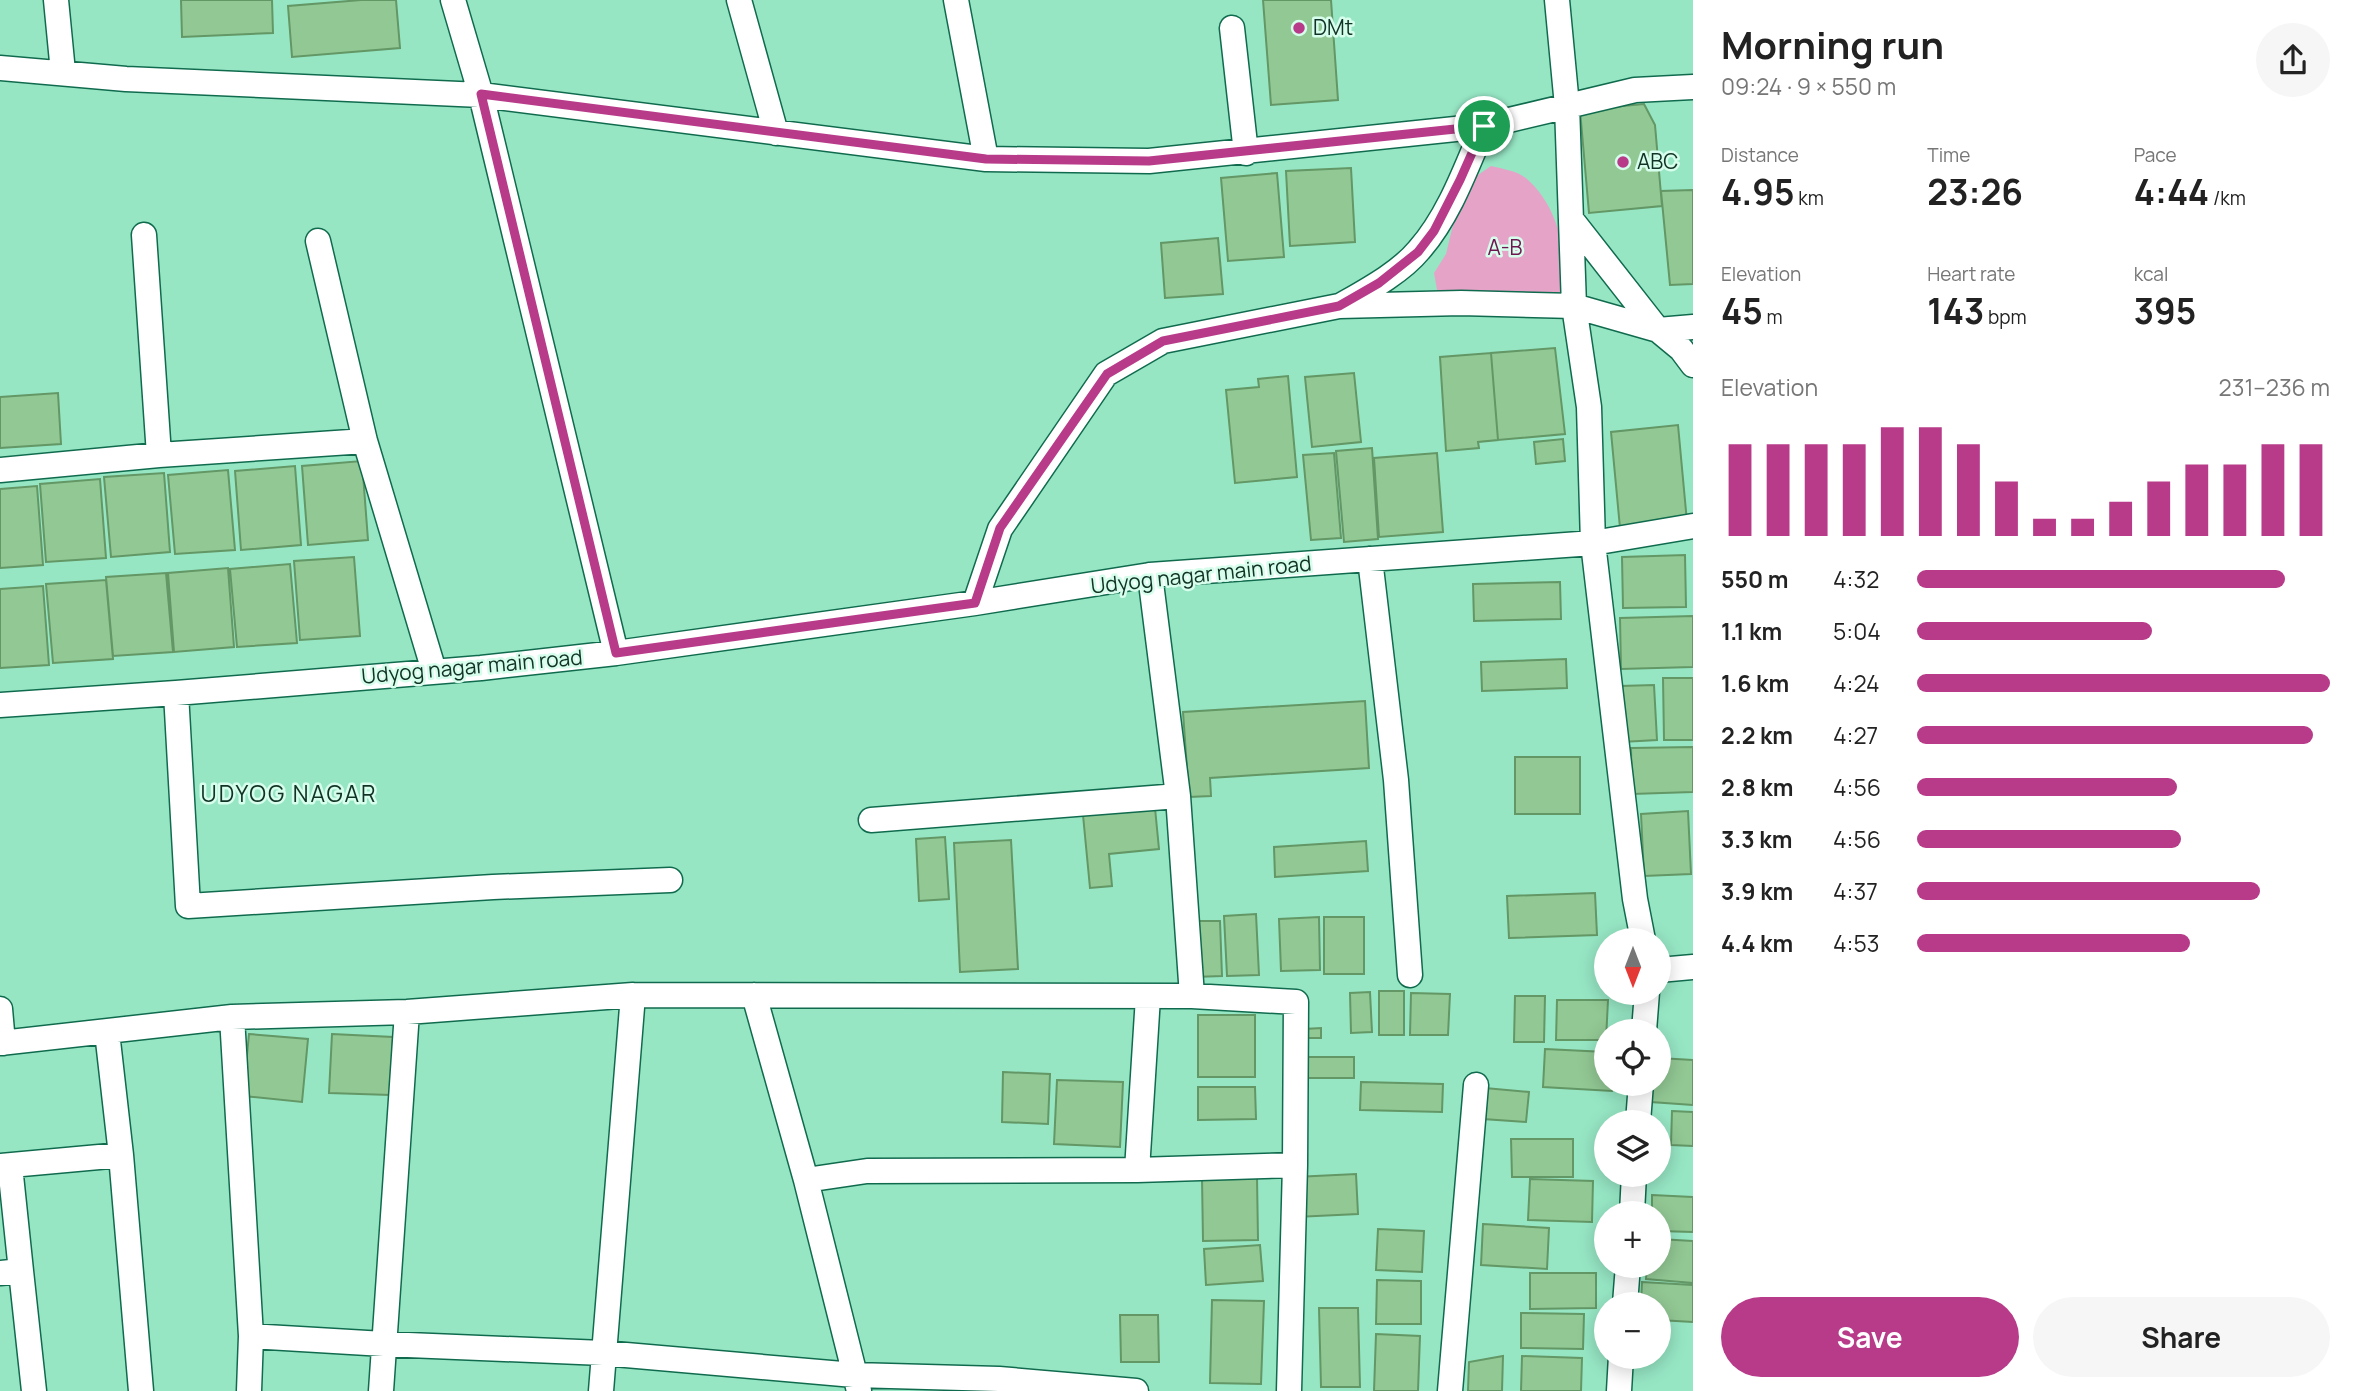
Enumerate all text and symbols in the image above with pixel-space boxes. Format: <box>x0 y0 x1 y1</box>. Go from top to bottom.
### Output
place label: DMt <box>1313 13 1353 41</box>
text: Morning run <box>1721 18 1944 70</box>
marker: DMt <box>1291 20 1307 36</box>
button: share <box>2256 23 2330 97</box>
text: 09:24 · 9 × 550 m <box>1721 70 1896 102</box>
pin <box>1454 96 1514 156</box>
icon: arrive <box>1465 107 1503 145</box>
text: Distance <box>1721 142 1799 168</box>
text: Time <box>1927 142 1970 168</box>
text: Pace <box>2134 142 2177 168</box>
place label: ABC <box>1637 147 1678 175</box>
marker: ABC <box>1615 154 1631 170</box>
text: 4.95 <box>1721 168 1794 216</box>
text: 23:26 <box>1927 168 2023 216</box>
text: 4:44 <box>2134 168 2209 216</box>
text: km <box>1794 185 1824 211</box>
text: /km <box>2209 185 2246 211</box>
park label: A-B <box>1488 233 1523 261</box>
text: Elevation <box>1721 261 1801 287</box>
text: Heart rate <box>1927 261 2015 287</box>
text: kcal <box>2134 261 2168 287</box>
text: 45 <box>1721 287 1763 335</box>
text: 143 <box>1927 287 1984 335</box>
text: 395 <box>2134 287 2196 335</box>
text: m <box>1763 304 1783 330</box>
text: bpm <box>1984 304 2027 330</box>
text: Elevation <box>1721 371 1818 403</box>
text: 231–236 m <box>2219 371 2330 403</box>
street label: Udyog nagar main road <box>1089 548 1313 600</box>
text: 550 m <box>1721 563 1788 595</box>
text: 4:32 <box>1833 563 1879 595</box>
text: 1.1 km <box>1721 615 1782 647</box>
text: 5:04 <box>1833 615 1881 647</box>
street label: Udyog nagar main road <box>360 642 584 690</box>
text: 1.6 km <box>1721 667 1789 699</box>
text: 4:24 <box>1833 667 1880 699</box>
text: 2.2 km <box>1721 719 1793 751</box>
text: 4:27 <box>1833 719 1878 751</box>
text: 2.8 km <box>1721 771 1793 803</box>
text: 4:56 <box>1833 771 1881 803</box>
district label: UDYOG NAGAR <box>201 777 377 809</box>
text: 3.3 km <box>1721 823 1792 855</box>
text: 4:56 <box>1833 823 1881 855</box>
text: 3.9 km <box>1721 875 1793 907</box>
text: 4:37 <box>1833 875 1878 907</box>
text: 4.4 km <box>1721 927 1793 959</box>
text: 4:53 <box>1833 927 1879 959</box>
north arrow <box>1594 928 1671 1004</box>
map controls <box>1594 928 1671 1369</box>
button: locate <box>1594 1019 1671 1096</box>
button: layers <box>1594 1110 1671 1187</box>
button: + <box>1594 1201 1671 1278</box>
button: − <box>1594 1292 1671 1369</box>
button: Save <box>1721 1297 2019 1377</box>
button: Share <box>2033 1297 2330 1377</box>

